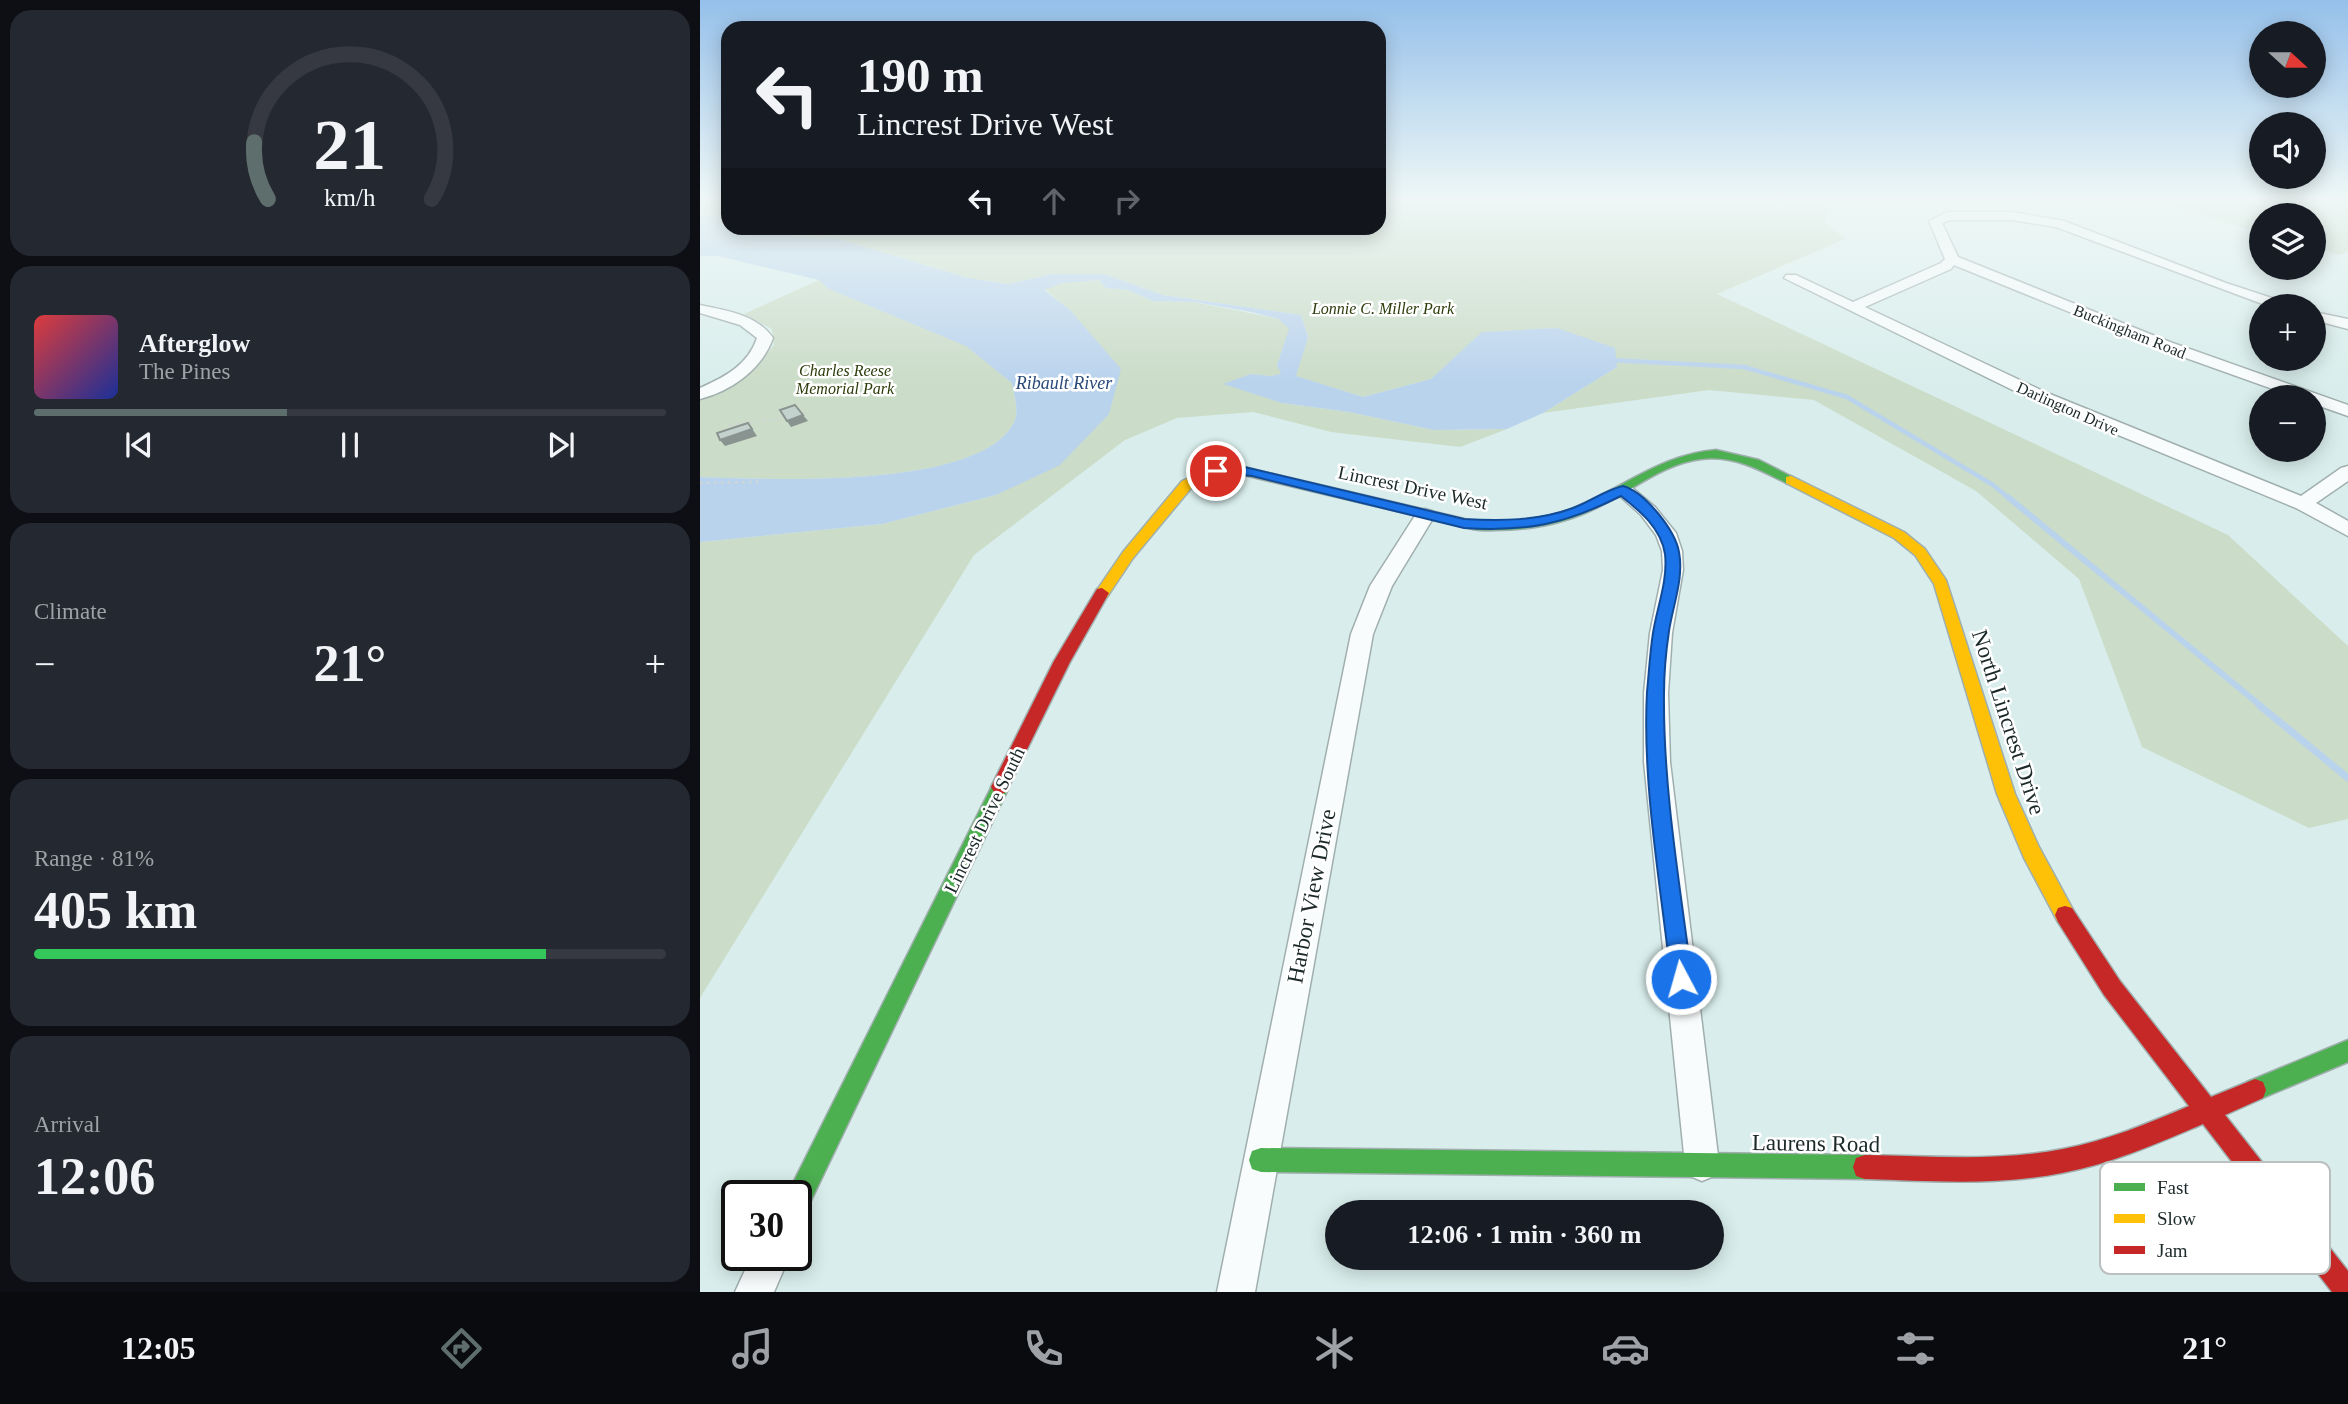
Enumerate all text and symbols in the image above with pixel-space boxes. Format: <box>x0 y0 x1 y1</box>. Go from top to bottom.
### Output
north arrow <box>2249 21 2326 98</box>
map controls <box>2249 21 2326 462</box>
text: 190 m <box>857 48 984 103</box>
icon: left <box>742 49 833 140</box>
text: 21 <box>314 105 386 186</box>
text: Lincrest Drive West <box>857 106 1113 142</box>
button: sound <box>2249 112 2326 189</box>
icon: left <box>962 182 1000 220</box>
icon: ahead <box>1035 182 1073 220</box>
icon: right <box>1108 182 1146 220</box>
text: km/h <box>324 184 376 211</box>
button: layers <box>2249 203 2326 280</box>
button: + <box>2249 294 2326 371</box>
park label: Lonnie C. Miller Park <box>1311 300 1455 317</box>
street label: Buckingham Road <box>2071 301 2188 363</box>
text: Afterglow <box>139 329 250 358</box>
text: The Pines <box>139 359 230 384</box>
park label: Charles Reese Memorial Park <box>795 362 895 397</box>
water label: Ribault River <box>1015 373 1113 393</box>
street label: Darlington Drive <box>2014 378 2121 439</box>
button: − <box>2249 385 2326 462</box>
icon: previous <box>120 426 158 464</box>
icon: pause <box>331 426 369 464</box>
icon: next <box>542 426 580 464</box>
pin <box>1186 441 1246 501</box>
icon: arrive <box>1197 452 1235 490</box>
street label: Lincrest Drive West <box>1336 461 1490 514</box>
text: Climate <box>34 599 107 624</box>
street label: North Lincrest Drive <box>1967 627 2050 818</box>
text: 21° <box>314 635 386 692</box>
text: − <box>34 643 55 685</box>
text: + <box>645 643 666 685</box>
street label: Lincrest Drive South <box>940 744 1029 896</box>
street label: Harbor View Drive <box>1282 807 1341 985</box>
text: Range · 81% <box>34 846 154 871</box>
text: 405 km <box>34 882 197 939</box>
position arrow <box>1644 942 1718 1016</box>
text: Arrival <box>34 1112 100 1137</box>
street label: Laurens Road <box>1752 1130 1881 1157</box>
text: 12:06 <box>34 1148 155 1205</box>
legend <box>2100 1162 2330 1274</box>
text: Fast <box>2157 1177 2189 1198</box>
speed limit sign: 30 <box>721 1180 812 1271</box>
text: Slow <box>2157 1208 2196 1229</box>
text: 12:06 · 1 min · 360 m <box>1408 1220 1642 1249</box>
text: Jam <box>2157 1240 2188 1261</box>
icon: directions <box>437 1324 486 1373</box>
icon: music <box>728 1324 777 1373</box>
icon: phone <box>1019 1324 1068 1373</box>
icon: climate <box>1310 1324 1359 1373</box>
icon: car <box>1601 1324 1650 1373</box>
icon: filters <box>1891 1324 1940 1373</box>
text: 12:05 <box>121 1330 196 1366</box>
text: 21° <box>2182 1330 2227 1366</box>

